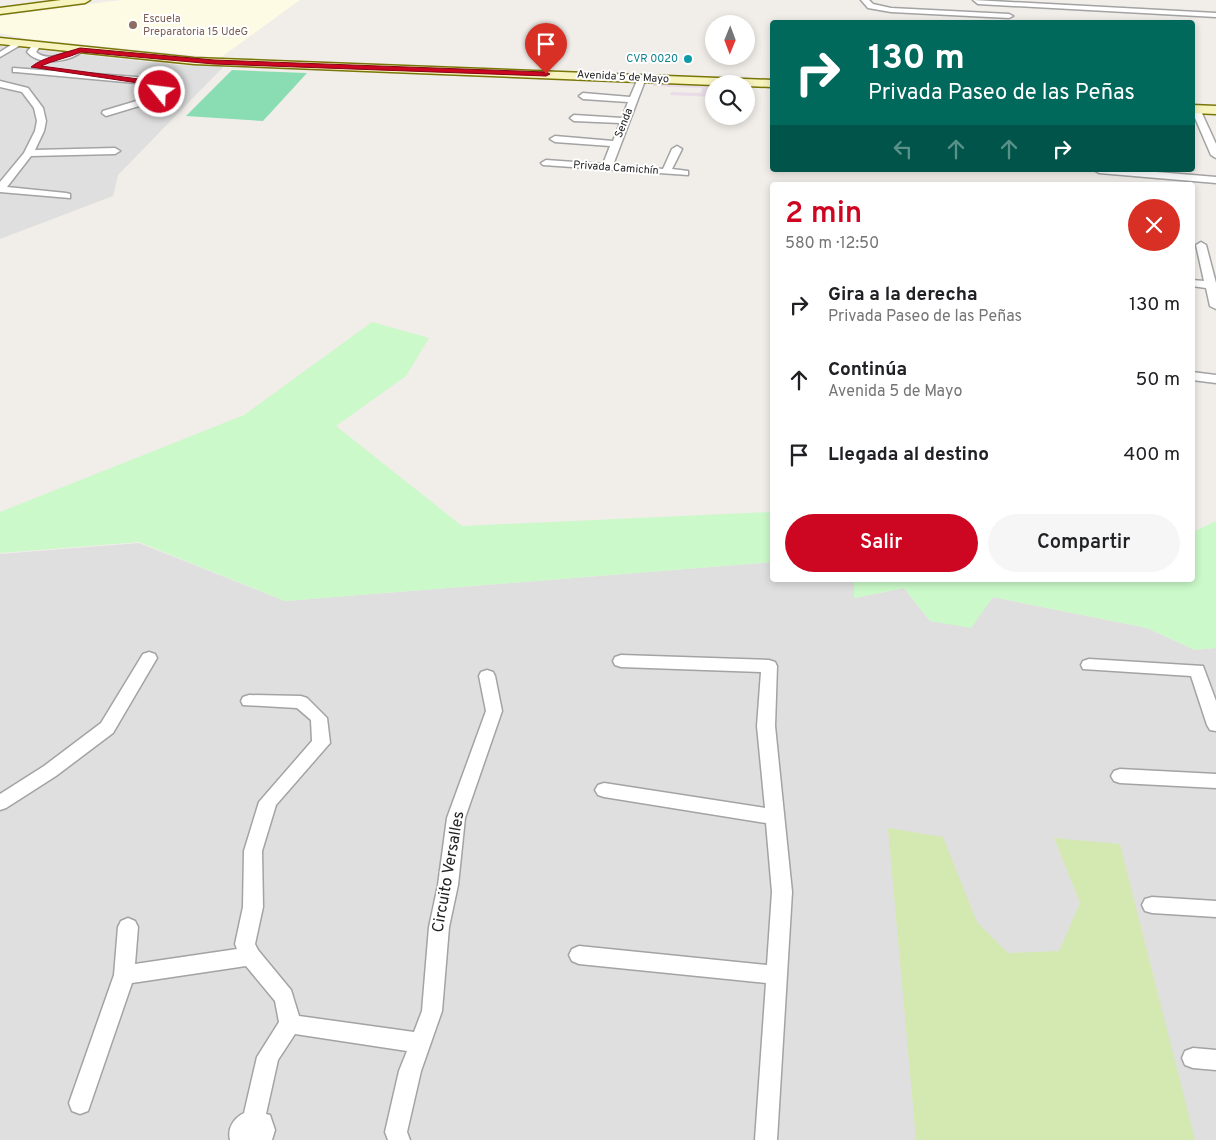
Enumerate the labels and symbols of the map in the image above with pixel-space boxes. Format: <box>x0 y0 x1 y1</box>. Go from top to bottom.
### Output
place label: Escuela Preparatoria 15 UdeG <box>143 12 248 39</box>
north arrow <box>705 15 755 65</box>
marker: Escuela Preparatoria 15 UdeG <box>127 19 139 31</box>
pin <box>525 23 567 74</box>
place label: CVR 0020 <box>626 52 678 66</box>
marker: CVR 0020 <box>682 53 694 65</box>
position arrow <box>133 65 185 117</box>
street label: Avenida 5 de Mayo <box>577 68 669 86</box>
street label: Senda <box>612 106 636 140</box>
street label: Privada Camichín <box>573 158 659 178</box>
street label: Circuito Versalles <box>428 810 470 934</box>

